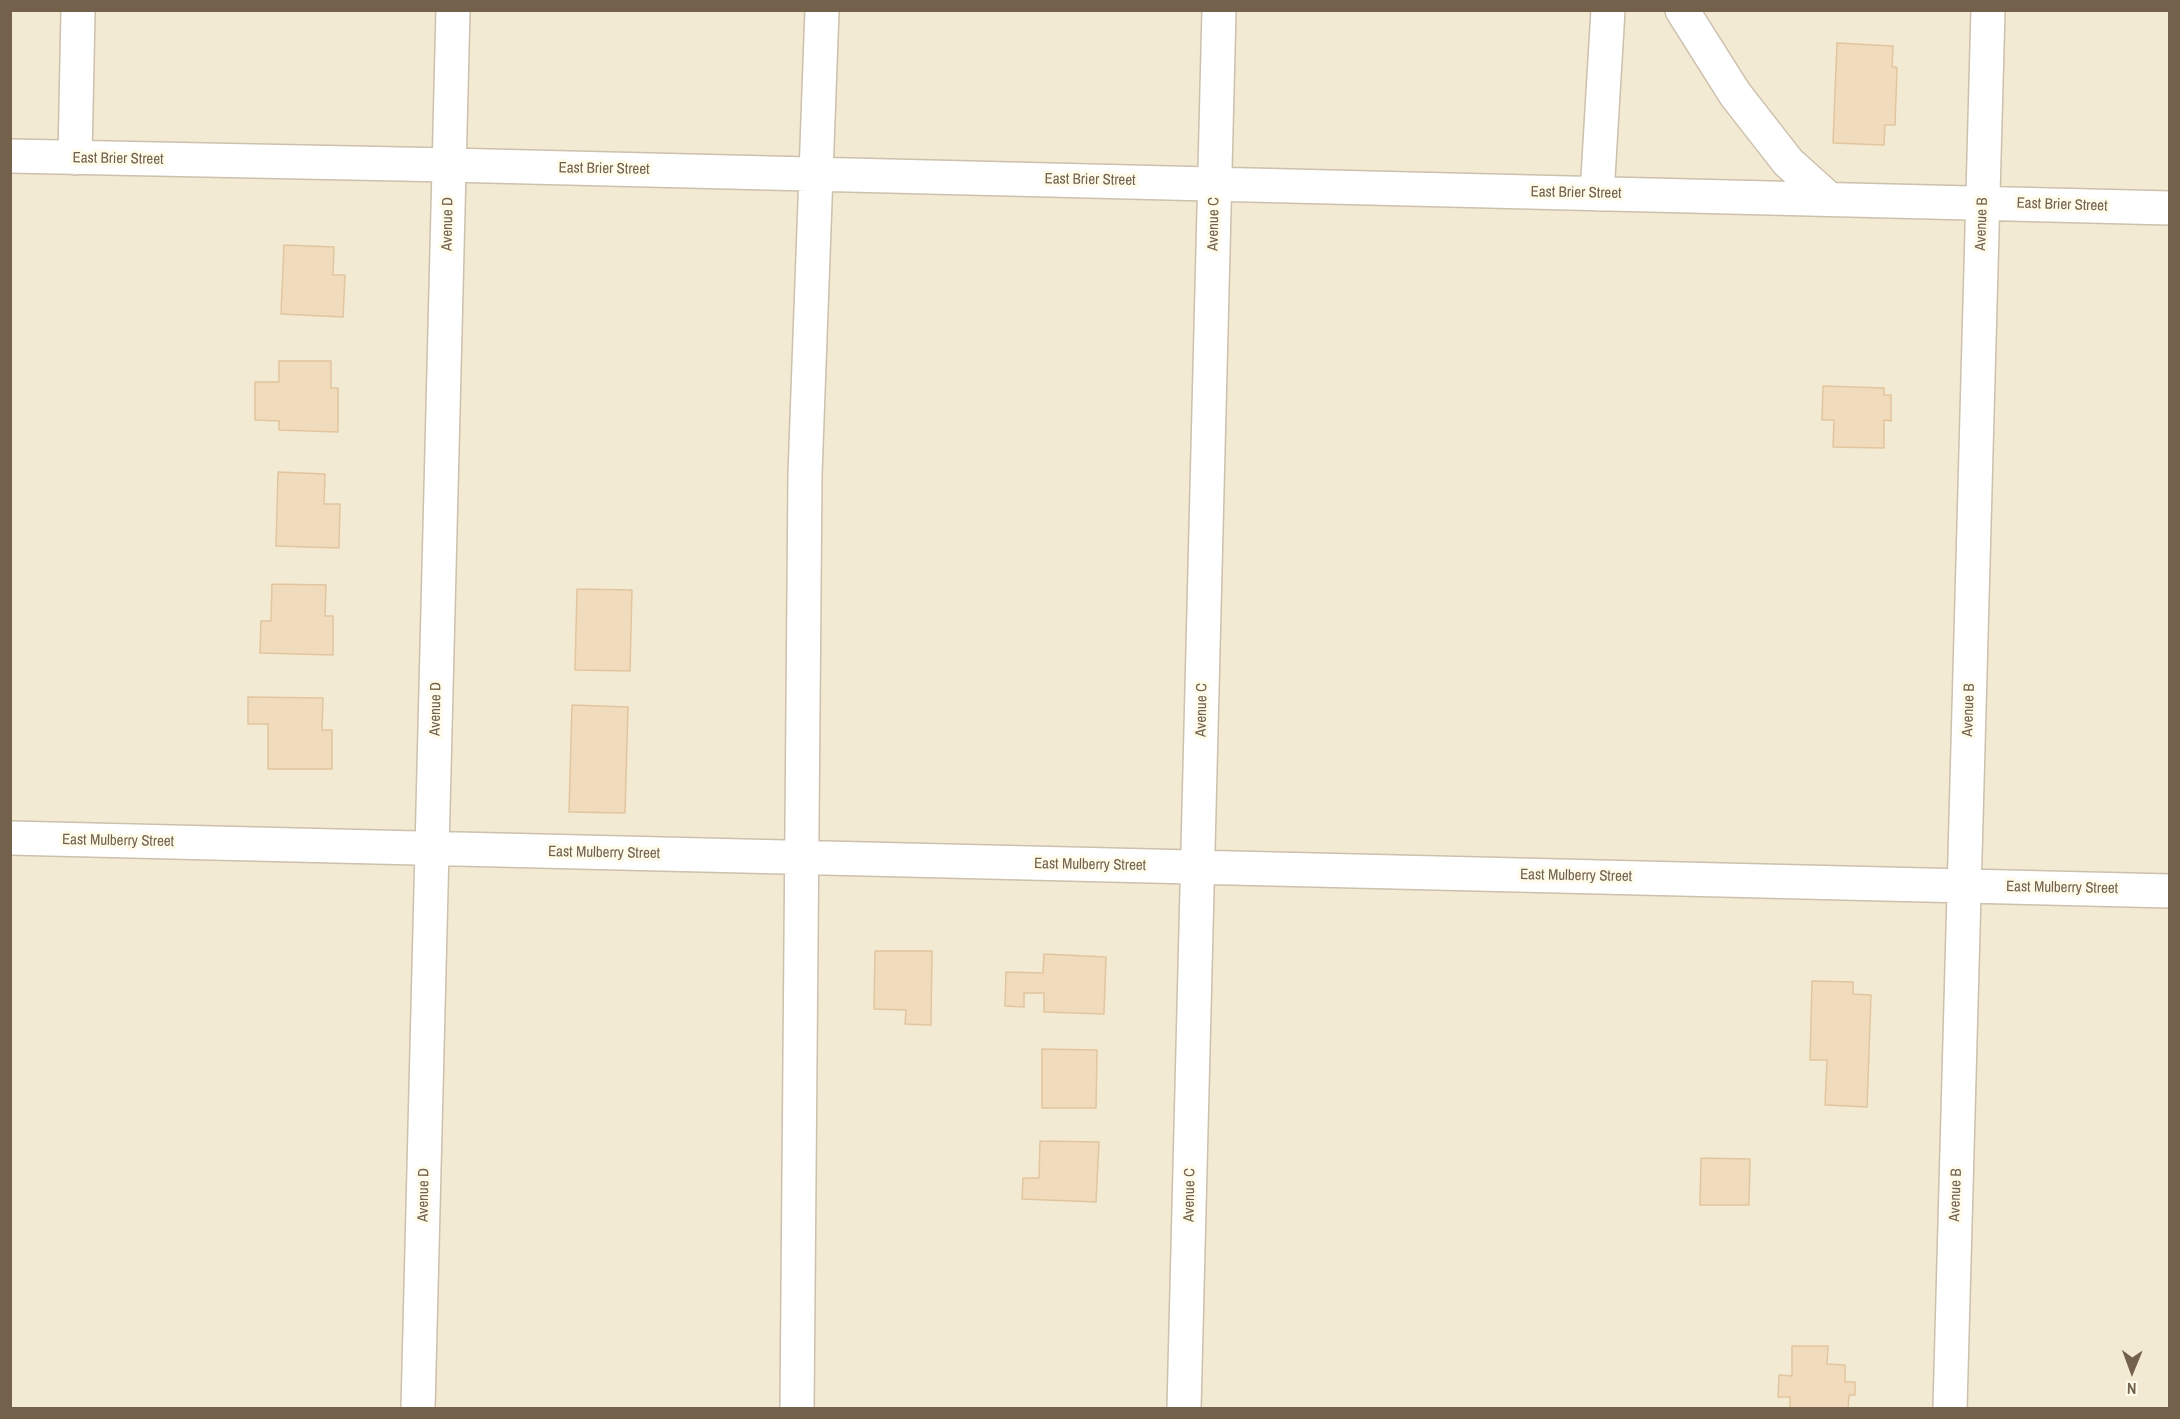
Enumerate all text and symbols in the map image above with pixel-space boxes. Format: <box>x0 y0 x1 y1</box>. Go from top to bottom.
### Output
street label: East Brier Street <box>72 149 164 169</box>
street label: East Brier Street <box>558 159 650 179</box>
street label: East Brier Street <box>1044 170 1136 190</box>
street label: East Brier Street <box>1530 183 1622 203</box>
street label: East Brier Street <box>2016 194 2108 216</box>
street label: Avenue D <box>439 197 457 251</box>
street label: Avenue C <box>1205 197 1223 251</box>
street label: Avenue B <box>1972 197 1992 251</box>
street label: Avenue D <box>427 682 445 736</box>
street label: Avenue C <box>1193 683 1211 737</box>
street label: Avenue B <box>1959 683 1979 737</box>
street label: East Mulberry Street <box>62 831 174 851</box>
street label: East Mulberry Street <box>548 843 660 863</box>
street label: East Mulberry Street <box>1034 855 1146 875</box>
street label: East Mulberry Street <box>1520 866 1632 886</box>
street label: East Mulberry Street <box>2006 878 2118 898</box>
street label: Avenue D <box>415 1168 433 1222</box>
street label: Avenue C <box>1181 1168 1199 1222</box>
street label: Avenue B <box>1946 1168 1966 1222</box>
north arrow <box>2102 1341 2162 1401</box>
text: N <box>2127 1378 2137 1400</box>

